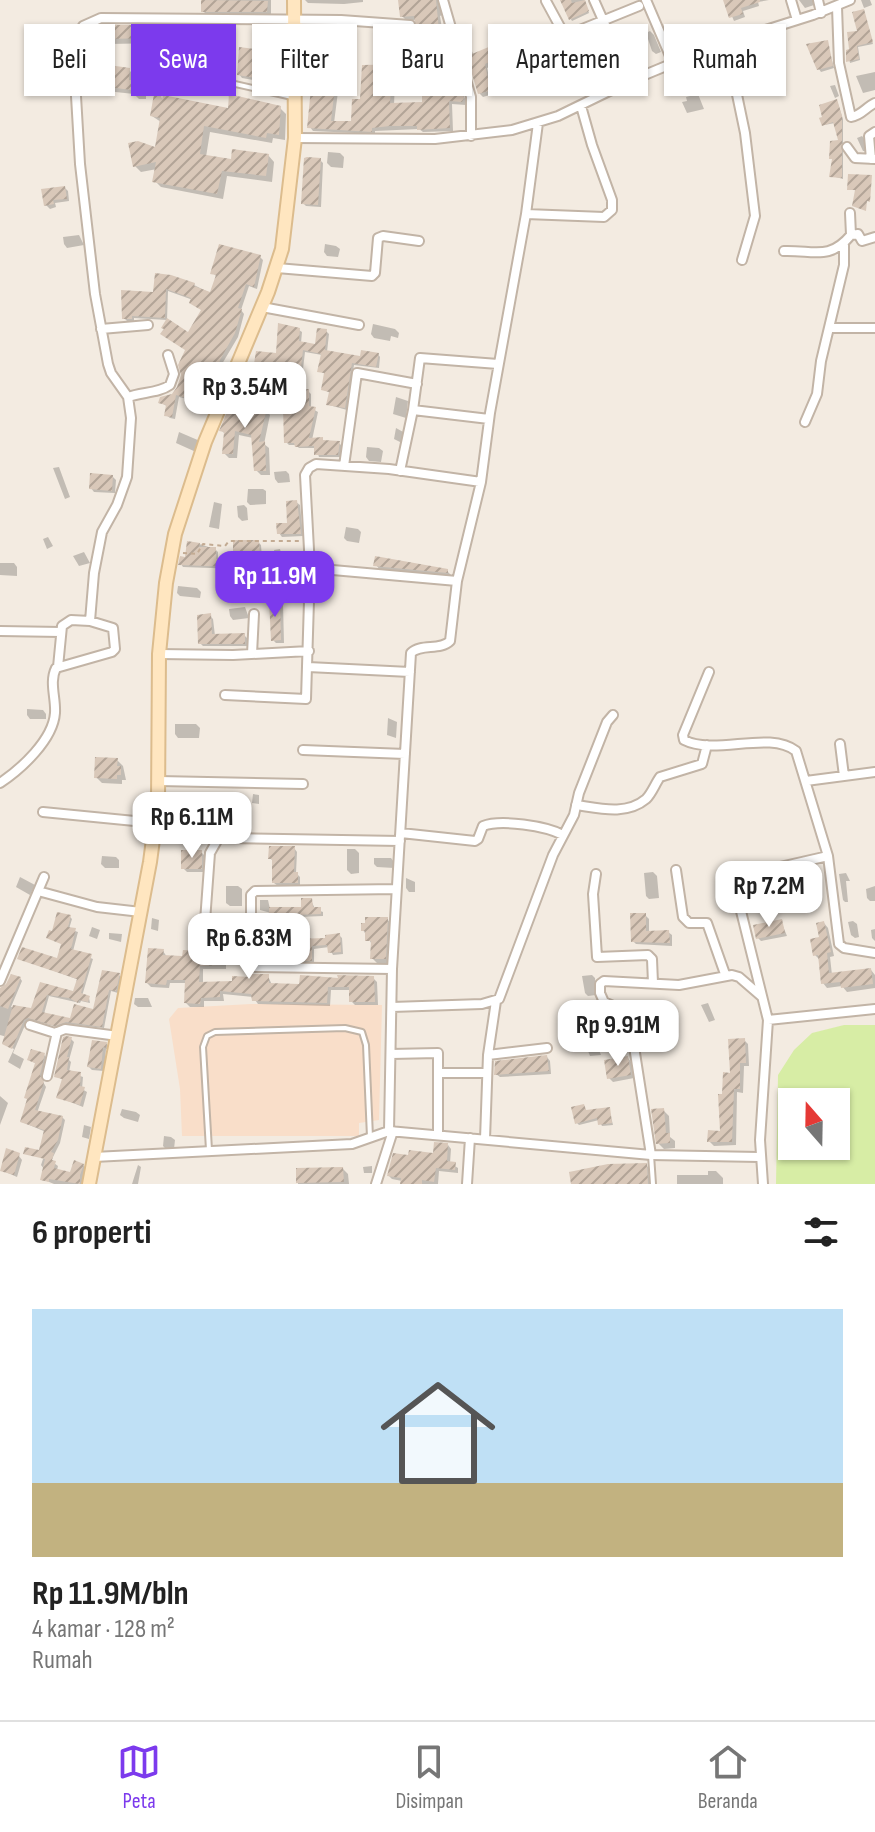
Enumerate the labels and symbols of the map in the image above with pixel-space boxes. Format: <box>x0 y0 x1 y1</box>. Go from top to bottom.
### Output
pin: Rp 3.54M <box>162 362 328 430</box>
pin: Rp 11.9M <box>192 551 358 619</box>
pin: Rp 6.11M <box>109 792 275 860</box>
pin: Rp 7.2M <box>695 861 843 929</box>
pin: Rp 6.83M <box>166 913 332 981</box>
pin: Rp 9.91M <box>535 1000 701 1068</box>
north arrow <box>778 1088 850 1160</box>

